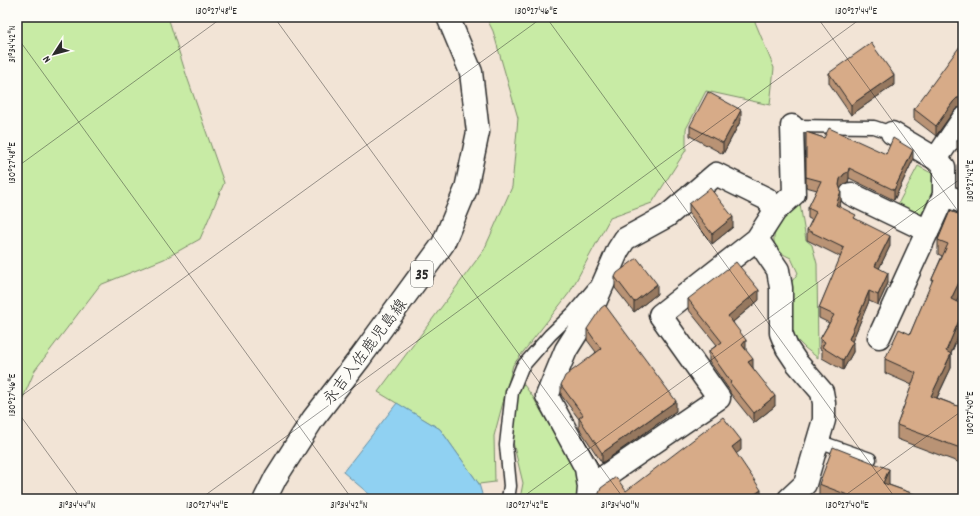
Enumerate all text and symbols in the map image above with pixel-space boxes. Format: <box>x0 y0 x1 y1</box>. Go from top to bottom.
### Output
text: 130°27'48"E <box>195 5 237 19</box>
text: 130°27'46"E <box>515 5 558 19</box>
text: 130°27'44"E <box>835 5 877 19</box>
text: 31°34'42"N <box>6 25 20 63</box>
north arrow <box>34 34 74 74</box>
text: N <box>39 51 56 66</box>
text: 130°27'48"E <box>6 142 20 184</box>
text: 130°27'42"E <box>964 160 978 202</box>
road number: 35 <box>411 261 433 287</box>
street label: 永吉入佐鹿児島線 <box>318 294 414 411</box>
text: 130°27'46"E <box>6 373 20 416</box>
text: 130°27'40"E <box>964 391 978 435</box>
text: 31°34'44"N <box>58 499 96 513</box>
text: 130°27'44"E <box>186 499 228 513</box>
text: 31°34'42"N <box>330 499 368 513</box>
text: 130°27'42"E <box>506 499 548 513</box>
text: 31°34'40"N <box>601 499 639 513</box>
text: 130°27'40"E <box>825 499 869 513</box>

